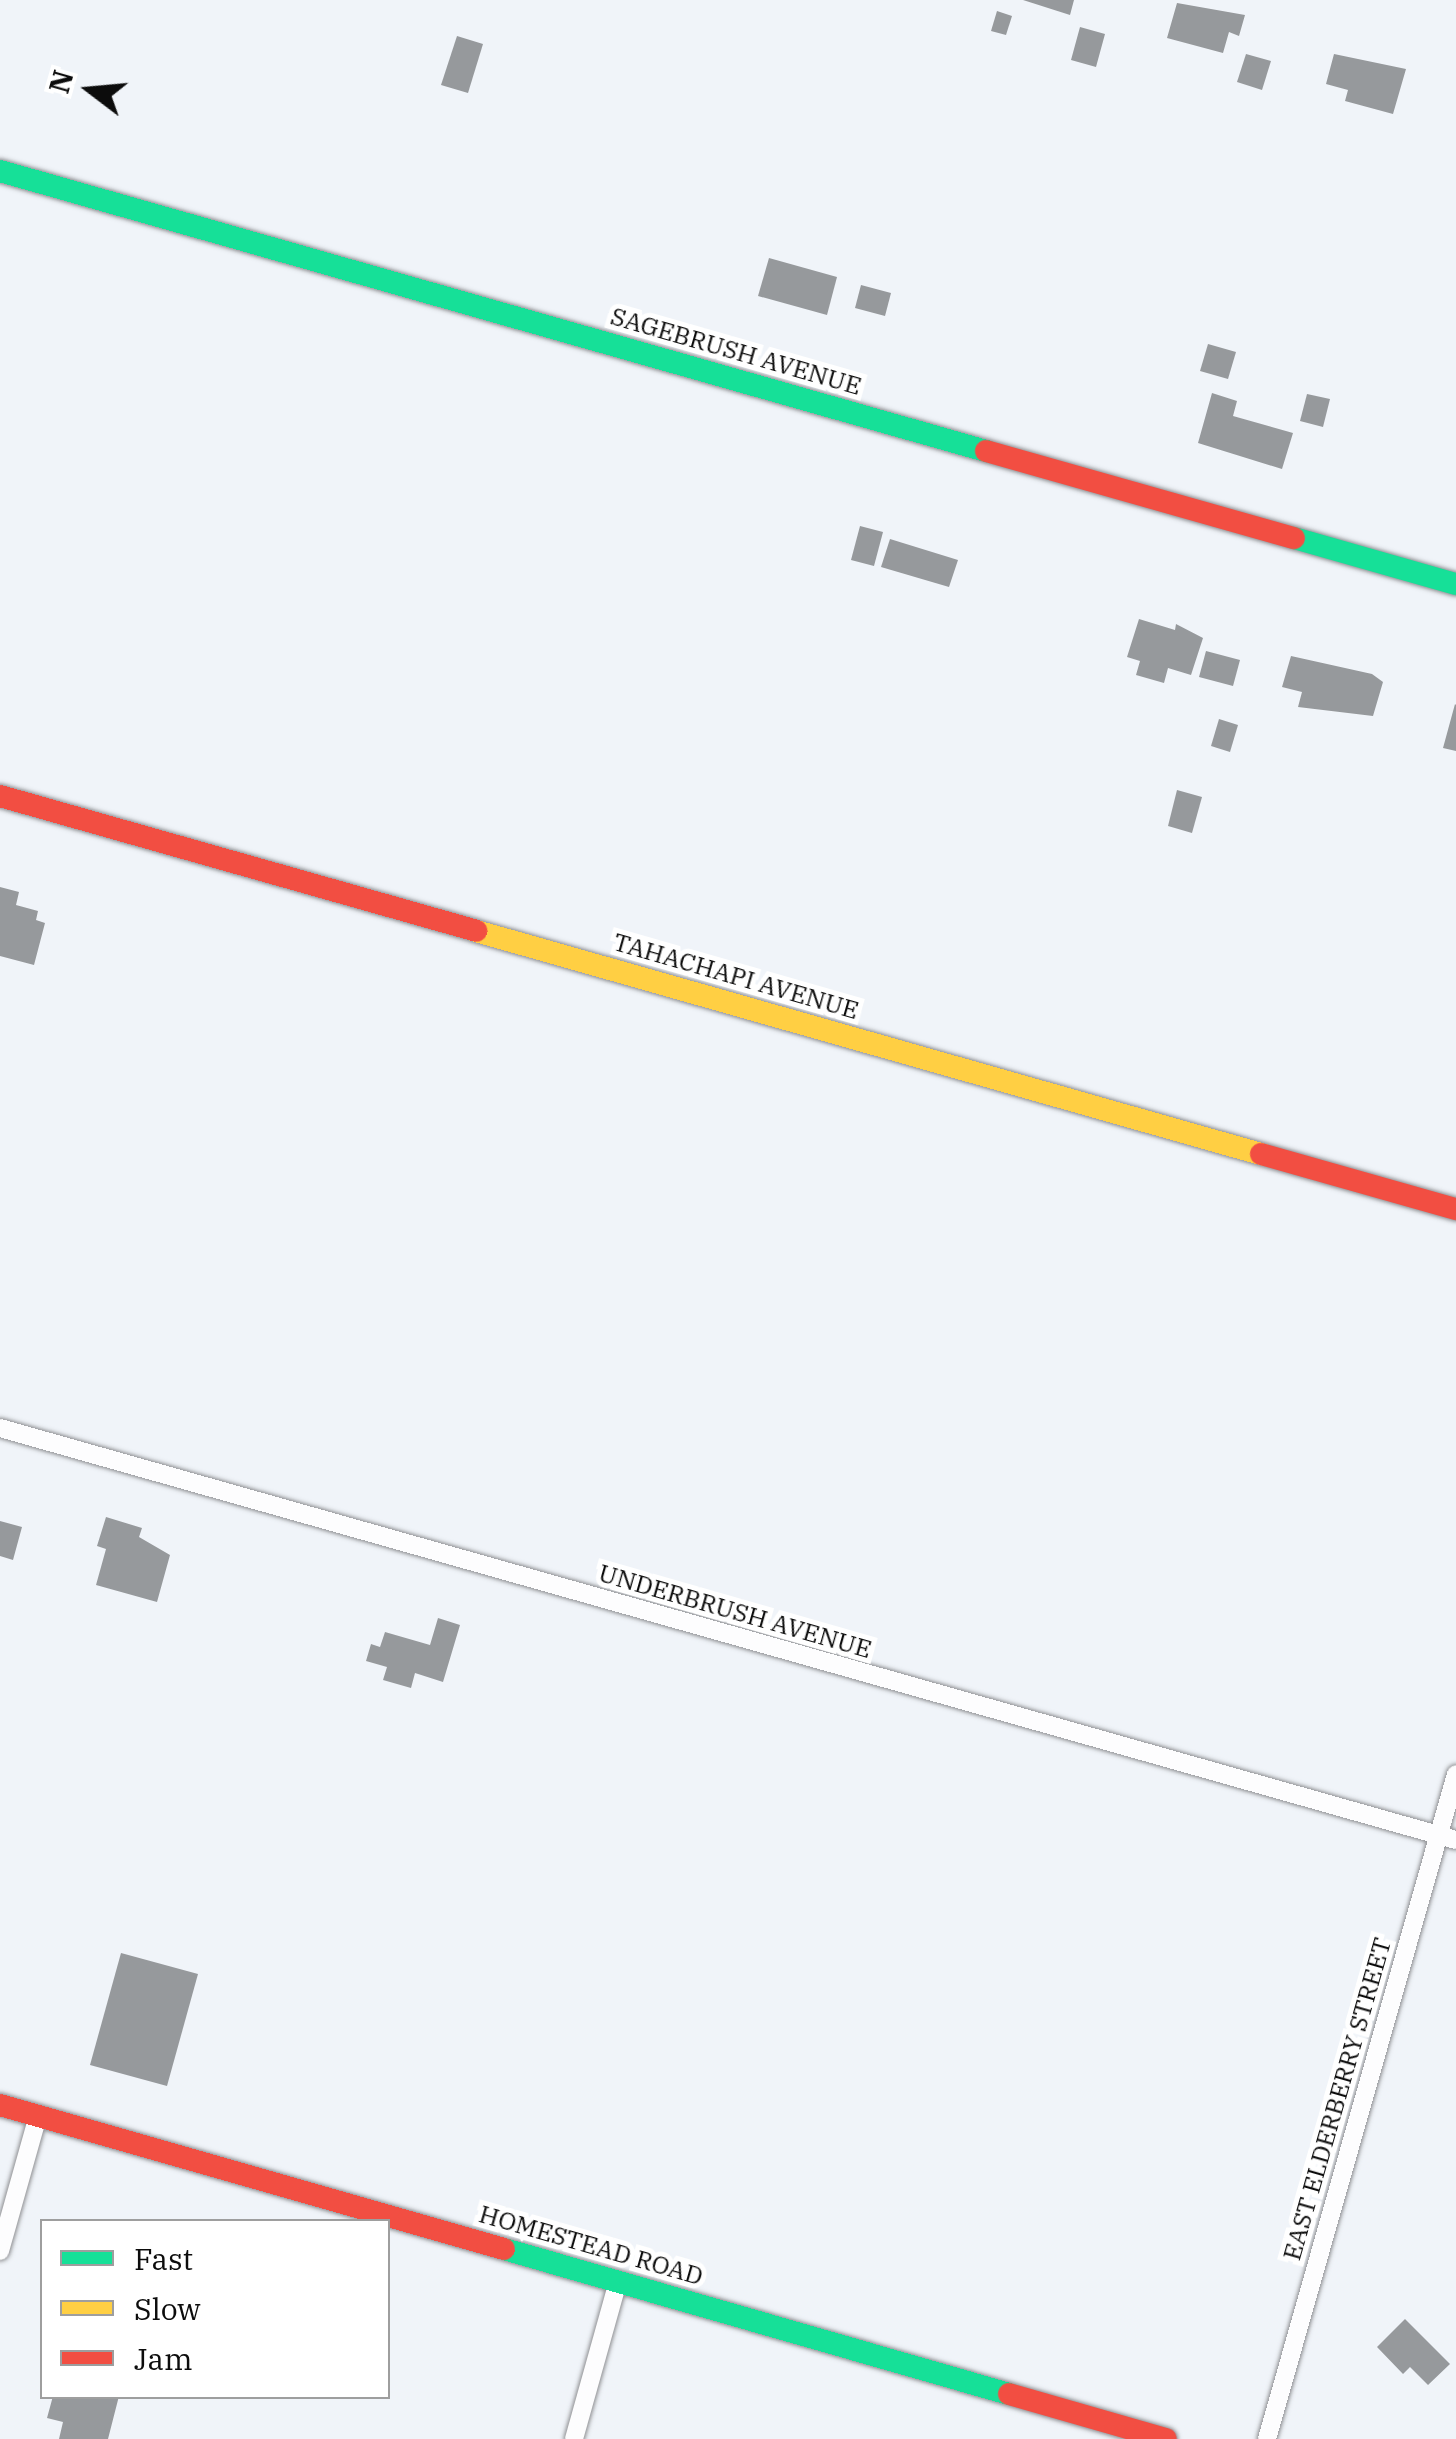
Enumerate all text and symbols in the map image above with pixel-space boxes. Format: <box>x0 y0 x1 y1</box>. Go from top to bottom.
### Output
north arrow <box>40 40 140 140</box>
text: N <box>40 66 82 97</box>
street label: SAGEBRUSH AVENUE <box>607 301 865 401</box>
street label: TAHACHAPI AVENUE <box>610 927 862 1025</box>
street label: UNDERBRUSH AVENUE <box>595 1558 875 1664</box>
street label: EAST ELDERBERRY STREET <box>1277 1934 1397 2264</box>
street label: HOMESTEAD ROAD <box>476 2199 706 2291</box>
legend <box>40 2219 390 2399</box>
text: Fast <box>134 2239 193 2278</box>
text: Slow <box>134 2289 201 2328</box>
text: Jam <box>134 2339 193 2378</box>

